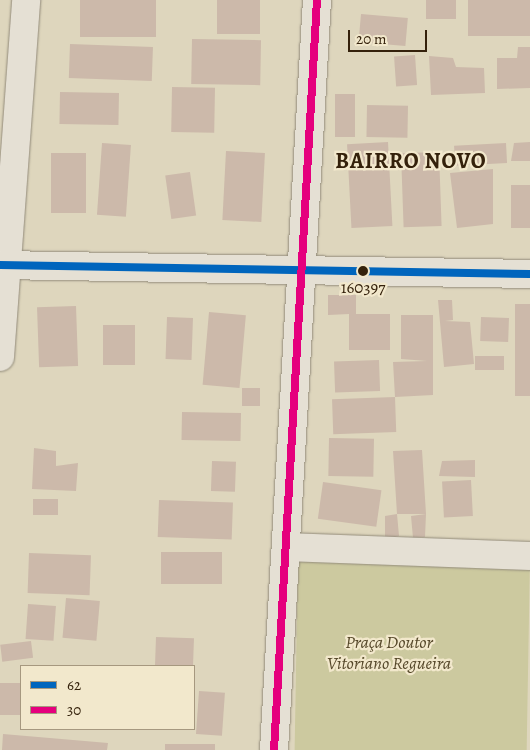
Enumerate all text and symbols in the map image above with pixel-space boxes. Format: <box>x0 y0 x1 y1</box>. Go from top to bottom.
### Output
scale bar <box>350 20 429 52</box>
text: 20 m <box>356 29 387 49</box>
district label: BAIRRO NOVO <box>334 149 488 175</box>
marker: 160397 <box>358 266 368 276</box>
place label: 160397 <box>341 278 385 298</box>
park label: Praça Doutor Vitoriano Regueira <box>327 632 451 674</box>
legend <box>20 665 195 730</box>
text: 62 <box>67 675 81 695</box>
text: 30 <box>67 700 81 720</box>

